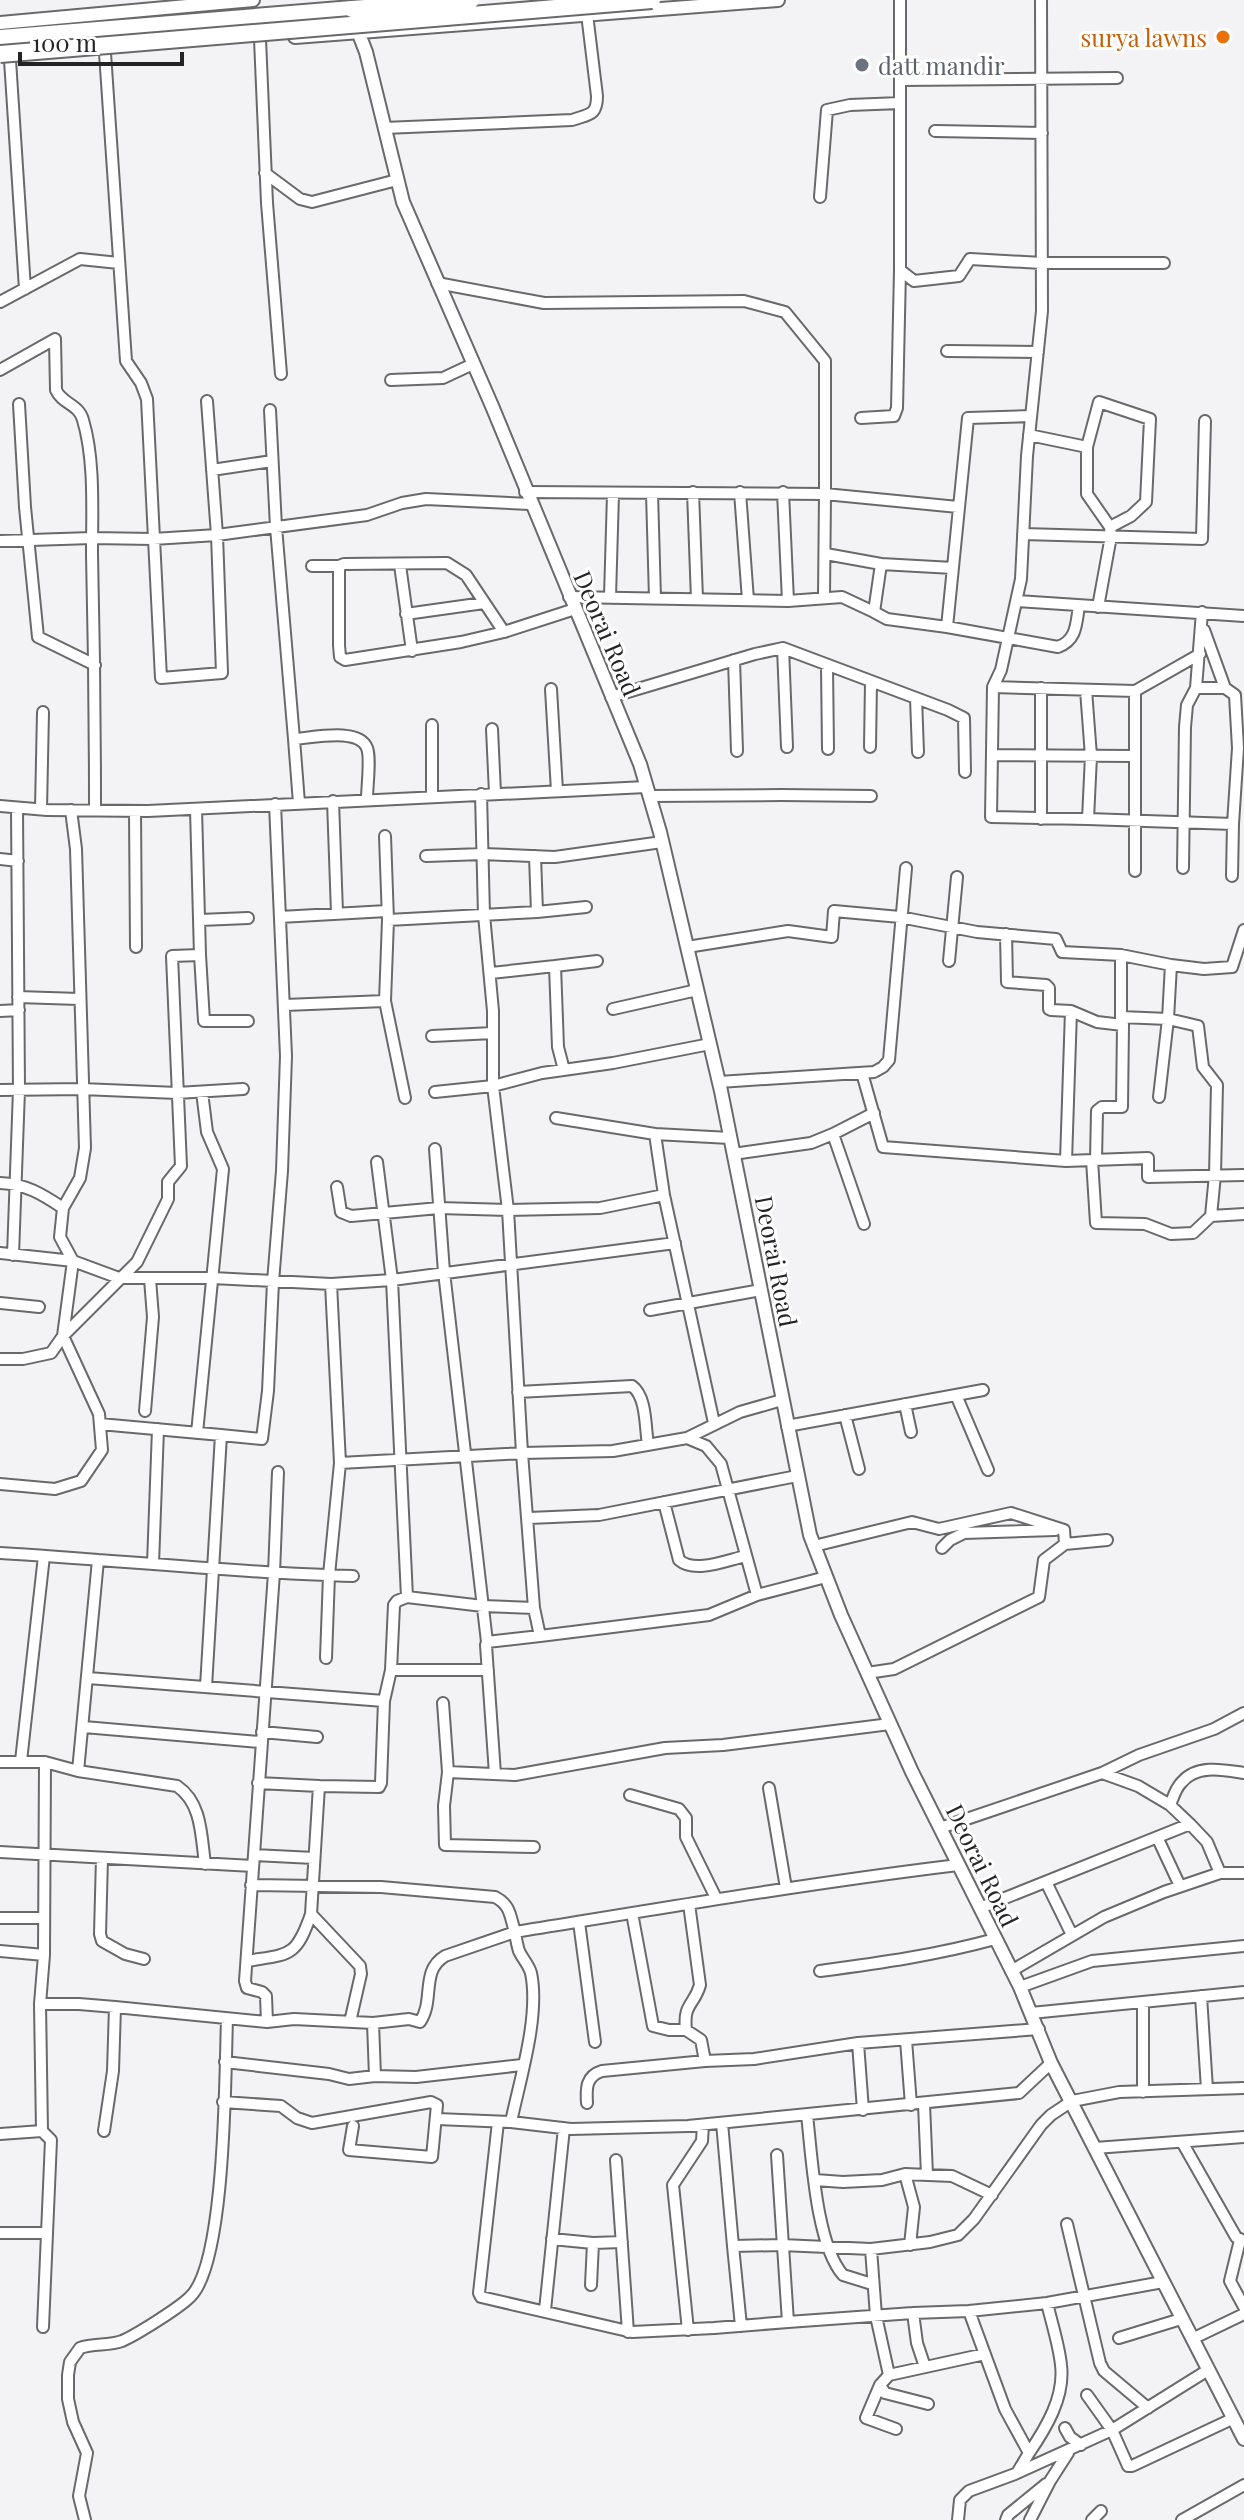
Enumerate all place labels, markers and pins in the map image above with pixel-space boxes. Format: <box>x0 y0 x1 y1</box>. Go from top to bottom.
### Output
place label: surya lawns <box>1081 21 1207 53</box>
marker: surya lawns <box>1214 28 1232 46</box>
place label: datt mandir <box>878 49 1005 81</box>
marker: datt mandir <box>853 56 871 74</box>

